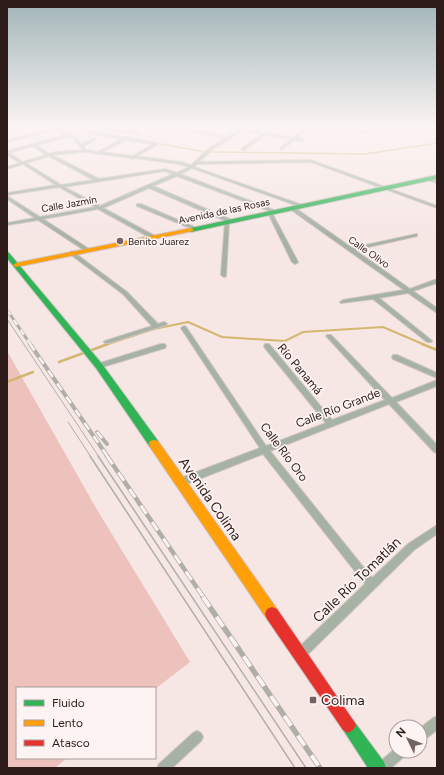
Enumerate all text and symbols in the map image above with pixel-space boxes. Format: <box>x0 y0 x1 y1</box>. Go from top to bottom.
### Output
street label: Calle Jazmín <box>40 193 98 215</box>
street label: Avenida de las Rosas <box>177 195 271 227</box>
street label: Calle Olivo <box>346 233 392 271</box>
place label: Benito Juarez <box>128 235 189 248</box>
marker: Benito Juarez <box>115 236 125 246</box>
street label: Río Panamá <box>275 341 325 397</box>
street label: Calle Río Grande <box>294 385 383 431</box>
street label: Calle Río Oro <box>257 420 311 484</box>
street label: Avenida Colima <box>175 454 245 544</box>
street label: Calle Río Tomatlán <box>310 534 405 626</box>
legend <box>16 687 156 759</box>
place label: Colima <box>321 692 365 709</box>
marker: Colima <box>308 695 318 705</box>
text: Fluido <box>52 696 85 710</box>
text: Lento <box>52 716 83 730</box>
north arrow <box>388 719 428 759</box>
text: N <box>393 725 409 740</box>
text: Atasco <box>52 736 90 750</box>

